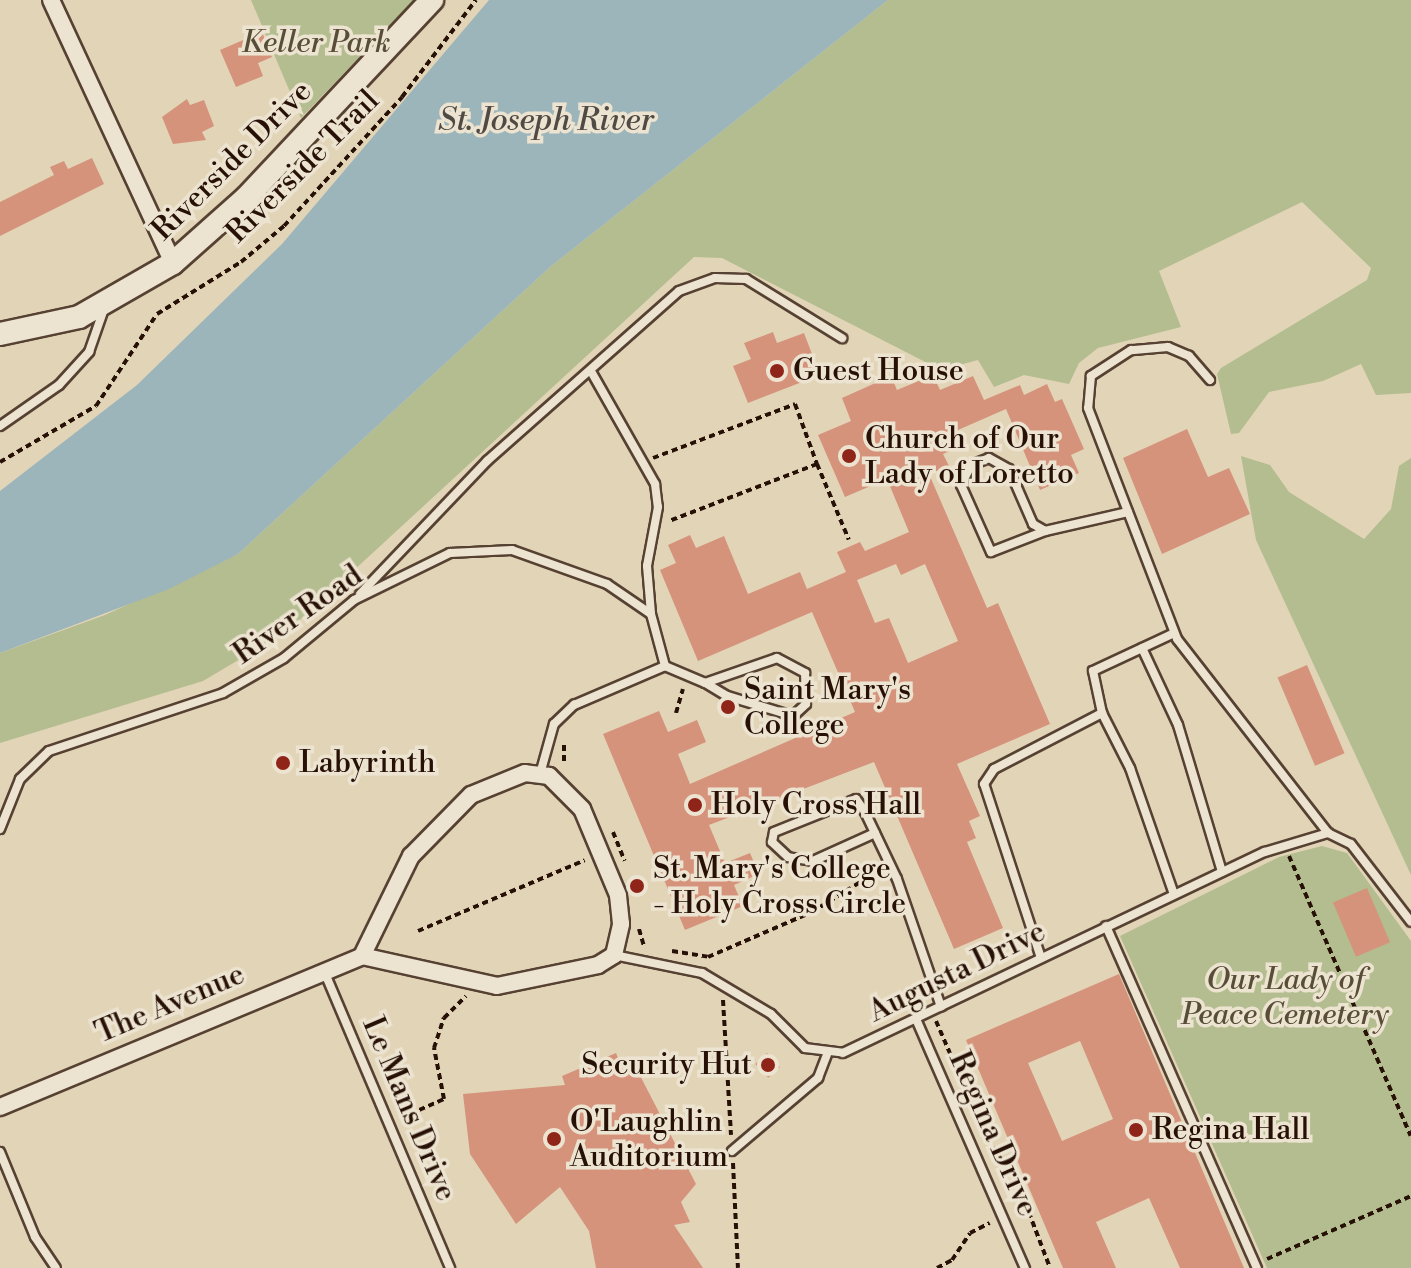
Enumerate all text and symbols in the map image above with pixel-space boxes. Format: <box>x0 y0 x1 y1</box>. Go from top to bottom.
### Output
park label: Keller Park <box>241 25 391 61</box>
street label: Riverside Drive <box>145 74 319 248</box>
street label: Riverside Trail <box>219 83 387 251</box>
water label: St. Joseph River <box>438 101 654 139</box>
place label: Guest House <box>793 353 964 389</box>
marker: Guest House <box>768 362 786 380</box>
place label: Church of Our Lady of Loretto <box>865 421 1074 492</box>
marker: Church of Our Lady of Loretto <box>840 447 858 465</box>
street label: River Road <box>227 558 369 672</box>
place label: Saint Mary's College <box>744 672 911 742</box>
marker: Saint Mary's College <box>719 698 737 716</box>
place label: Labyrinth <box>299 745 436 781</box>
marker: Labyrinth <box>274 754 292 772</box>
place label: Holy Cross Hall <box>711 787 921 823</box>
marker: Holy Cross Hall <box>686 796 704 814</box>
place label: St. Mary's College - Holy Cross Circle <box>653 851 906 922</box>
marker: St. Mary's College - Holy Cross Circle <box>628 877 646 895</box>
street label: Augusta Drive <box>863 914 1051 1030</box>
street label: The Avenue <box>90 956 250 1052</box>
park label: Our Lady of Peace Cemetery <box>1181 962 1389 1032</box>
street label: Le Mans Drive <box>354 1012 464 1206</box>
street label: Regina Drive <box>941 1046 1045 1222</box>
place label: Security Hut <box>581 1047 752 1083</box>
marker: Security Hut <box>759 1056 777 1074</box>
place label: O'Laughlin Auditorium <box>570 1104 728 1174</box>
place label: Regina Hall <box>1152 1112 1309 1148</box>
marker: Regina Hall <box>1127 1121 1145 1139</box>
marker: O'Laughlin Auditorium <box>545 1130 563 1148</box>

